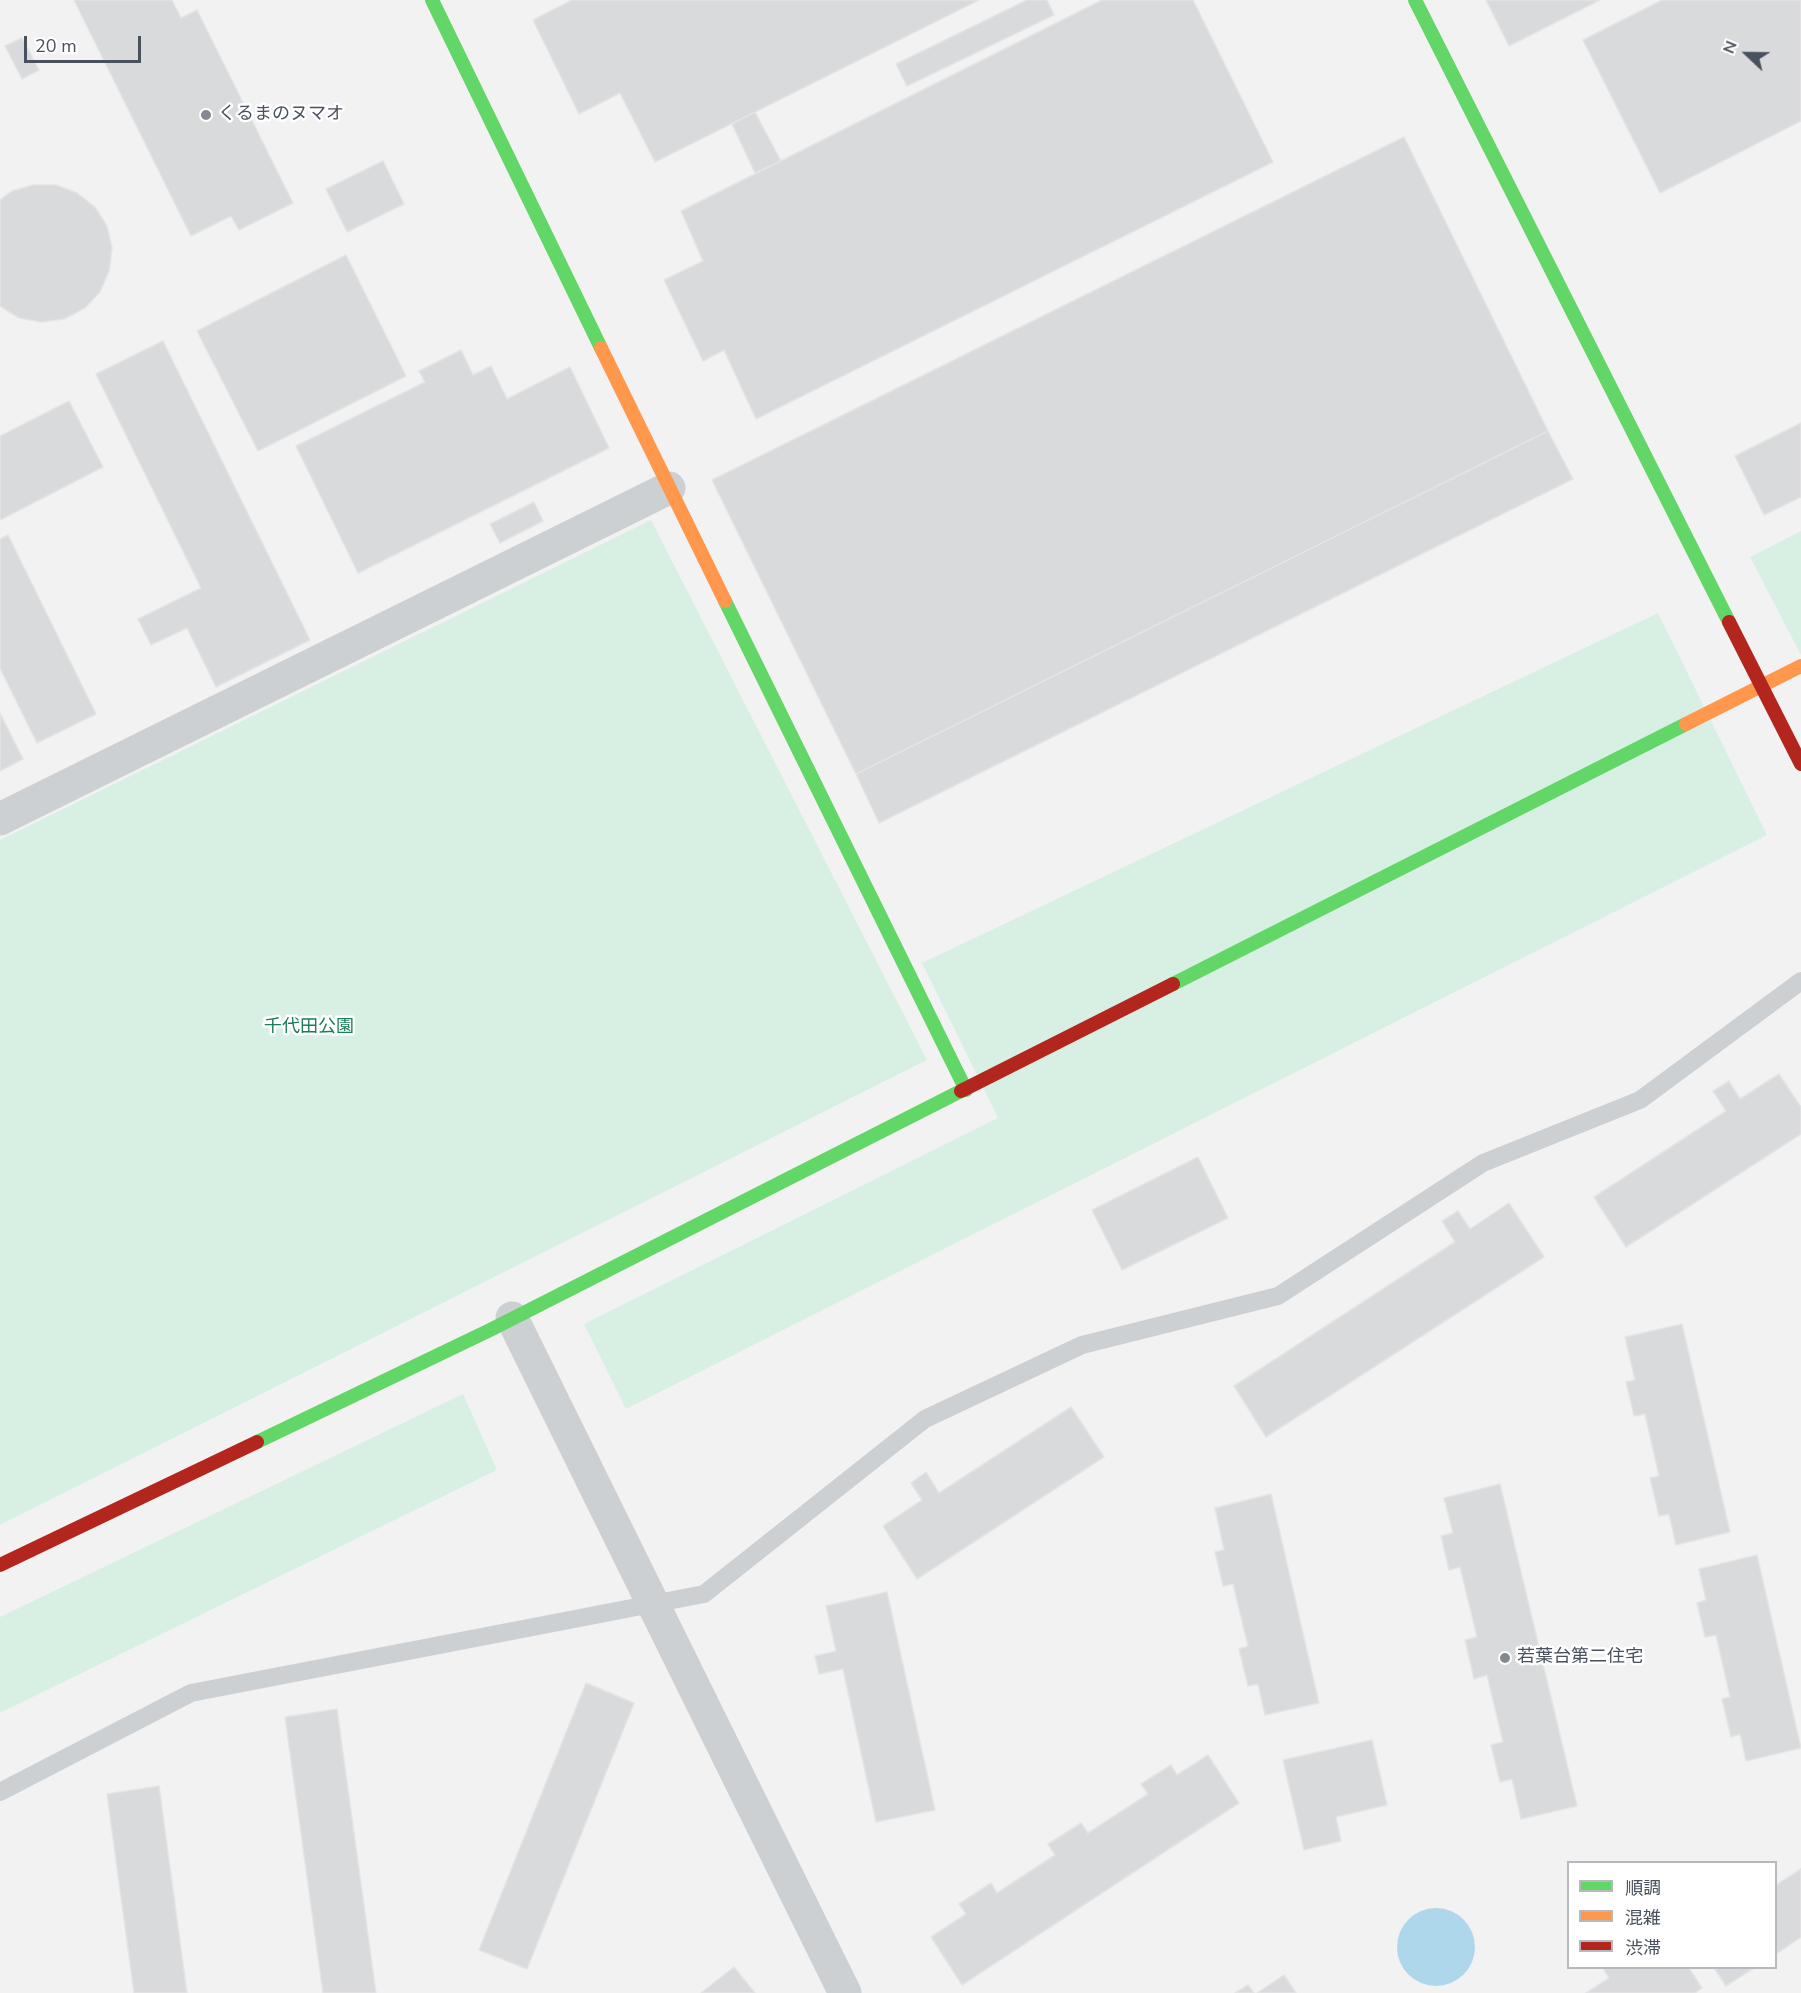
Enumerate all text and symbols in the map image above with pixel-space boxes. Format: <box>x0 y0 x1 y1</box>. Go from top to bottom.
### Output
scale bar <box>27 24 144 62</box>
north arrow <box>1717 24 1777 84</box>
text: 20 m <box>35 34 77 58</box>
text: N <box>1718 38 1743 57</box>
place label: くるまのヌマオ <box>218 104 344 126</box>
marker: くるまのヌマオ <box>199 108 213 122</box>
park label: 千代田公園 <box>264 1017 354 1039</box>
place label: 若葉台第二住宅 <box>1517 1647 1643 1669</box>
marker: 若葉台第二住宅 <box>1498 1651 1512 1665</box>
legend <box>1567 1861 1777 1969</box>
text: 順調 <box>1625 1876 1661 1900</box>
text: 混雑 <box>1625 1906 1661 1930</box>
text: 渋滞 <box>1625 1936 1661 1960</box>

